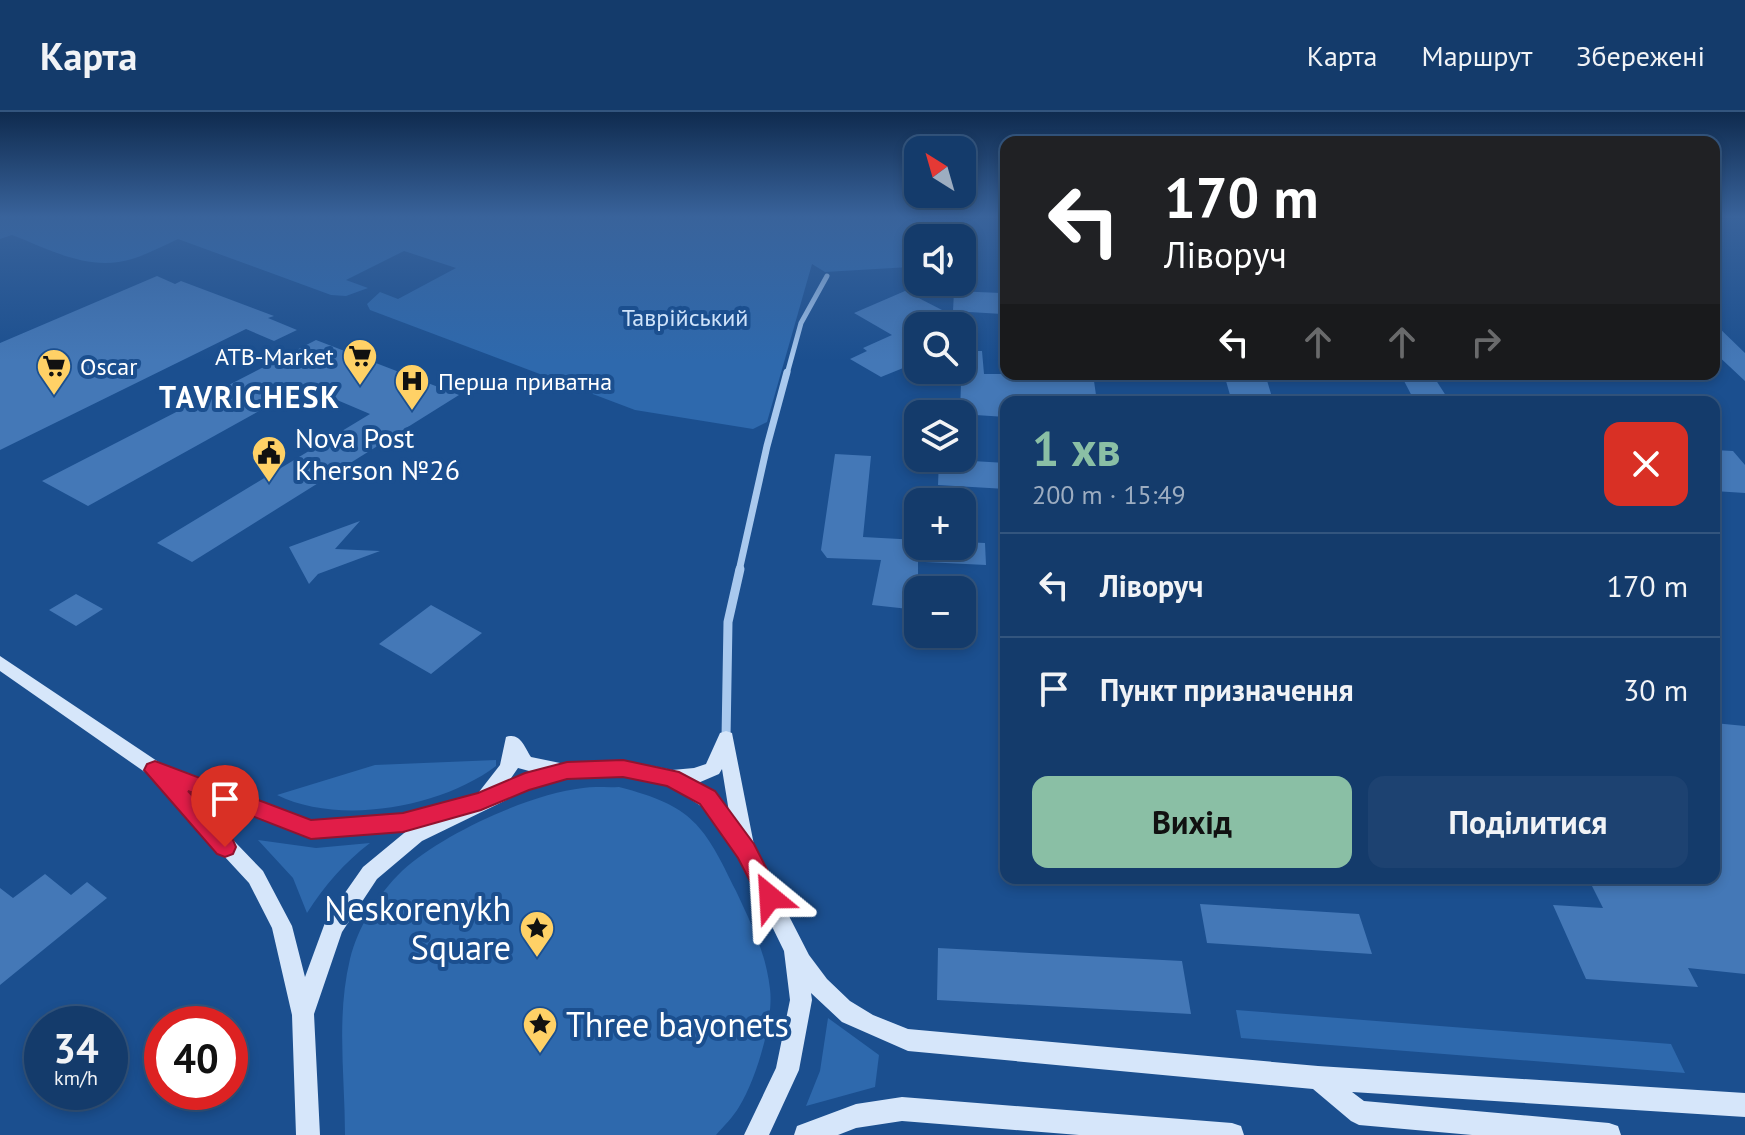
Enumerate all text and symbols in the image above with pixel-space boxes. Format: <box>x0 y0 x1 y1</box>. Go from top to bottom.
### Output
text: Карта <box>40 31 137 80</box>
text: Карта <box>1307 37 1378 74</box>
text: Маршрут <box>1422 37 1532 74</box>
text: Збережені <box>1576 37 1705 74</box>
north arrow <box>904 136 976 208</box>
map controls <box>904 136 976 648</box>
text: 170 m <box>1164 161 1319 233</box>
icon: left <box>1032 168 1136 272</box>
button: sound <box>904 224 976 296</box>
text: Ліворуч <box>1164 231 1287 278</box>
park label: Таврійський <box>622 302 748 333</box>
button: search <box>904 312 976 384</box>
icon: left <box>1212 320 1256 364</box>
icon: ahead <box>1296 320 1340 364</box>
icon: ahead <box>1380 320 1424 364</box>
icon: right <box>1464 320 1508 364</box>
supermarket icon: ATB-Market <box>341 337 379 387</box>
place label: ATB-Market <box>215 341 334 372</box>
supermarket icon: Oscar <box>35 347 73 397</box>
place label: Oscar <box>80 351 137 382</box>
hospital icon: Перша приватна <box>393 362 431 412</box>
place label: Перша приватна <box>438 366 612 397</box>
district label: TAVRICHESK <box>159 377 341 416</box>
button: layers <box>904 400 976 472</box>
text: 1 хв <box>1032 417 1121 479</box>
place label: Nova Post Kherson №26 <box>295 419 460 488</box>
button: close <box>1604 422 1688 506</box>
public building icon: Nova Post Kherson №26 <box>250 434 288 484</box>
text: 200 m · 15:49 <box>1032 478 1186 511</box>
button: + <box>904 488 976 560</box>
icon: left <box>1032 563 1076 607</box>
text: Ліворуч <box>1100 566 1203 605</box>
text: 170 m <box>1607 566 1688 605</box>
button: − <box>904 576 976 648</box>
icon: arrive <box>1032 667 1076 711</box>
text: Пункт призначення <box>1100 670 1354 709</box>
text: 30 m <box>1623 670 1688 709</box>
pin <box>191 765 259 847</box>
button: Вихід <box>1032 776 1352 868</box>
button: Поділитися <box>1368 776 1688 868</box>
icon: arrive <box>203 777 247 821</box>
position arrow <box>728 855 812 939</box>
place label: Neskorenykh Square <box>324 886 511 969</box>
place icon: Neskorenykh Square <box>518 909 556 959</box>
place label: Three bayonets <box>566 1002 789 1046</box>
place icon: Three bayonets <box>521 1005 559 1055</box>
speed limit sign: 40 <box>144 1006 248 1110</box>
text: 34 <box>53 1022 99 1074</box>
text: km/h <box>54 1065 98 1091</box>

